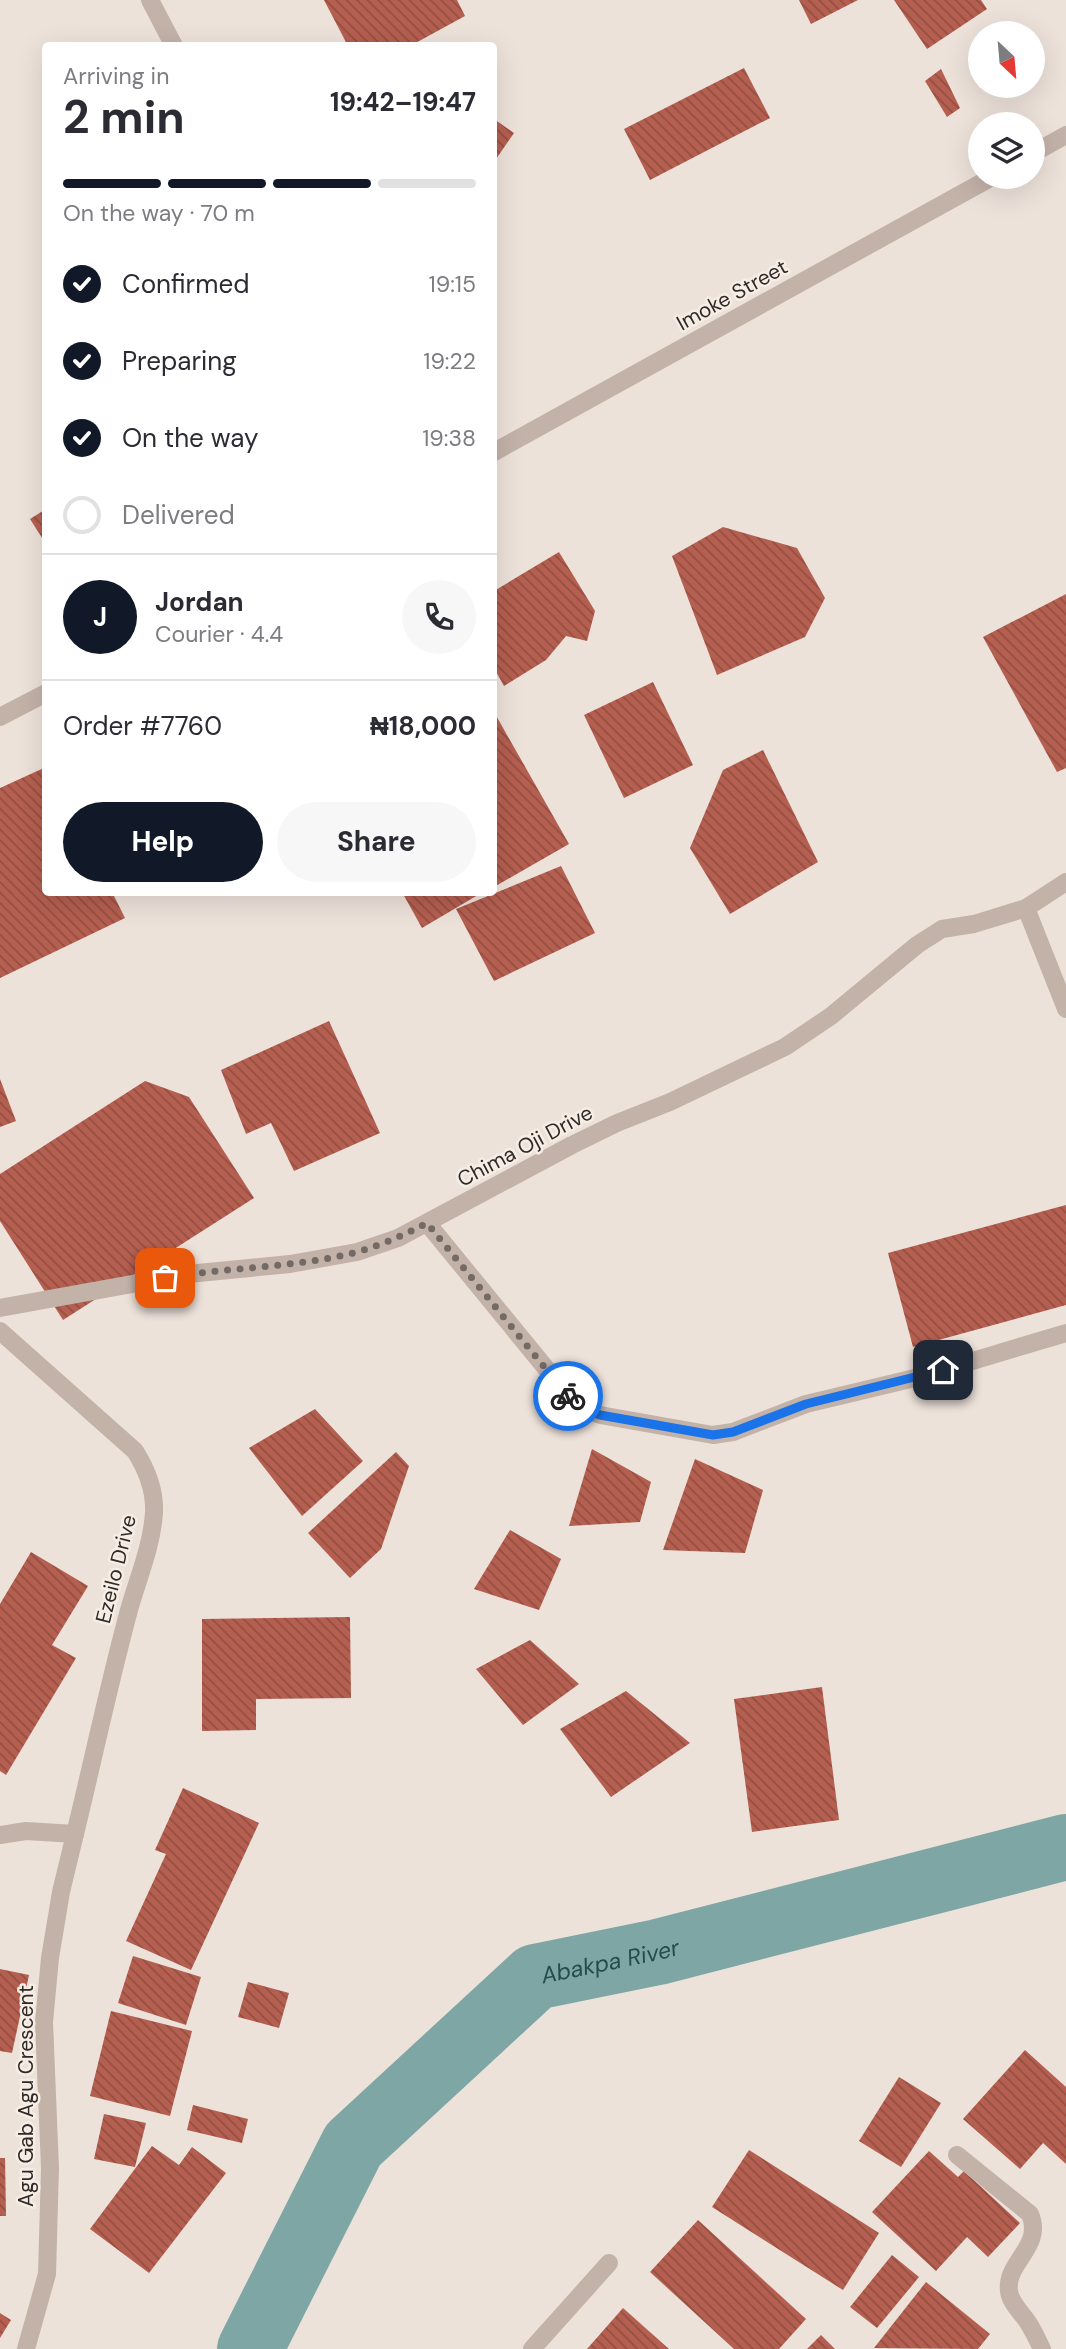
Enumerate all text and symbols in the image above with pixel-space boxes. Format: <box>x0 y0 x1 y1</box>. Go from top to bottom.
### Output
north arrow <box>968 21 1045 98</box>
map controls <box>968 21 1045 189</box>
text: Arriving in <box>63 61 169 91</box>
text: 19:42–19:47 <box>330 85 476 119</box>
text: 2 min <box>63 87 185 147</box>
button: layers <box>968 112 1045 189</box>
text: On the way · 70 m <box>63 198 255 228</box>
street label: Imoke Street <box>671 253 793 337</box>
icon: check <box>63 265 101 303</box>
text: Confirmed <box>122 267 249 301</box>
text: 19:15 <box>429 269 476 299</box>
icon: check <box>63 342 101 380</box>
text: Preparing <box>122 344 237 378</box>
text: 19:22 <box>423 346 476 376</box>
icon: check <box>63 419 101 457</box>
text: On the way <box>122 421 258 455</box>
text: 19:38 <box>422 423 476 453</box>
text: Delivered <box>122 498 235 532</box>
button: phone <box>402 580 476 654</box>
text: Jordan <box>155 585 244 619</box>
text: J <box>93 600 107 634</box>
text: Courier · 4.4 <box>155 619 283 649</box>
text: Order #7760 <box>63 709 222 743</box>
text: ₦18,000 <box>370 709 476 743</box>
button: Help <box>63 802 263 882</box>
button: Share <box>277 802 476 882</box>
street label: Chima Oji Drive <box>452 1098 598 1193</box>
pin <box>135 1248 195 1308</box>
icon: bag <box>146 1259 184 1297</box>
pin <box>913 1340 973 1400</box>
icon: home <box>924 1351 962 1389</box>
courier <box>533 1361 603 1431</box>
icon: bike <box>549 1377 587 1415</box>
street label: Ezeilo Drive <box>89 1512 143 1626</box>
water label: Abakpa River <box>537 1932 684 1991</box>
street label: Agu Gab Agu Crescent <box>12 1985 40 2207</box>

